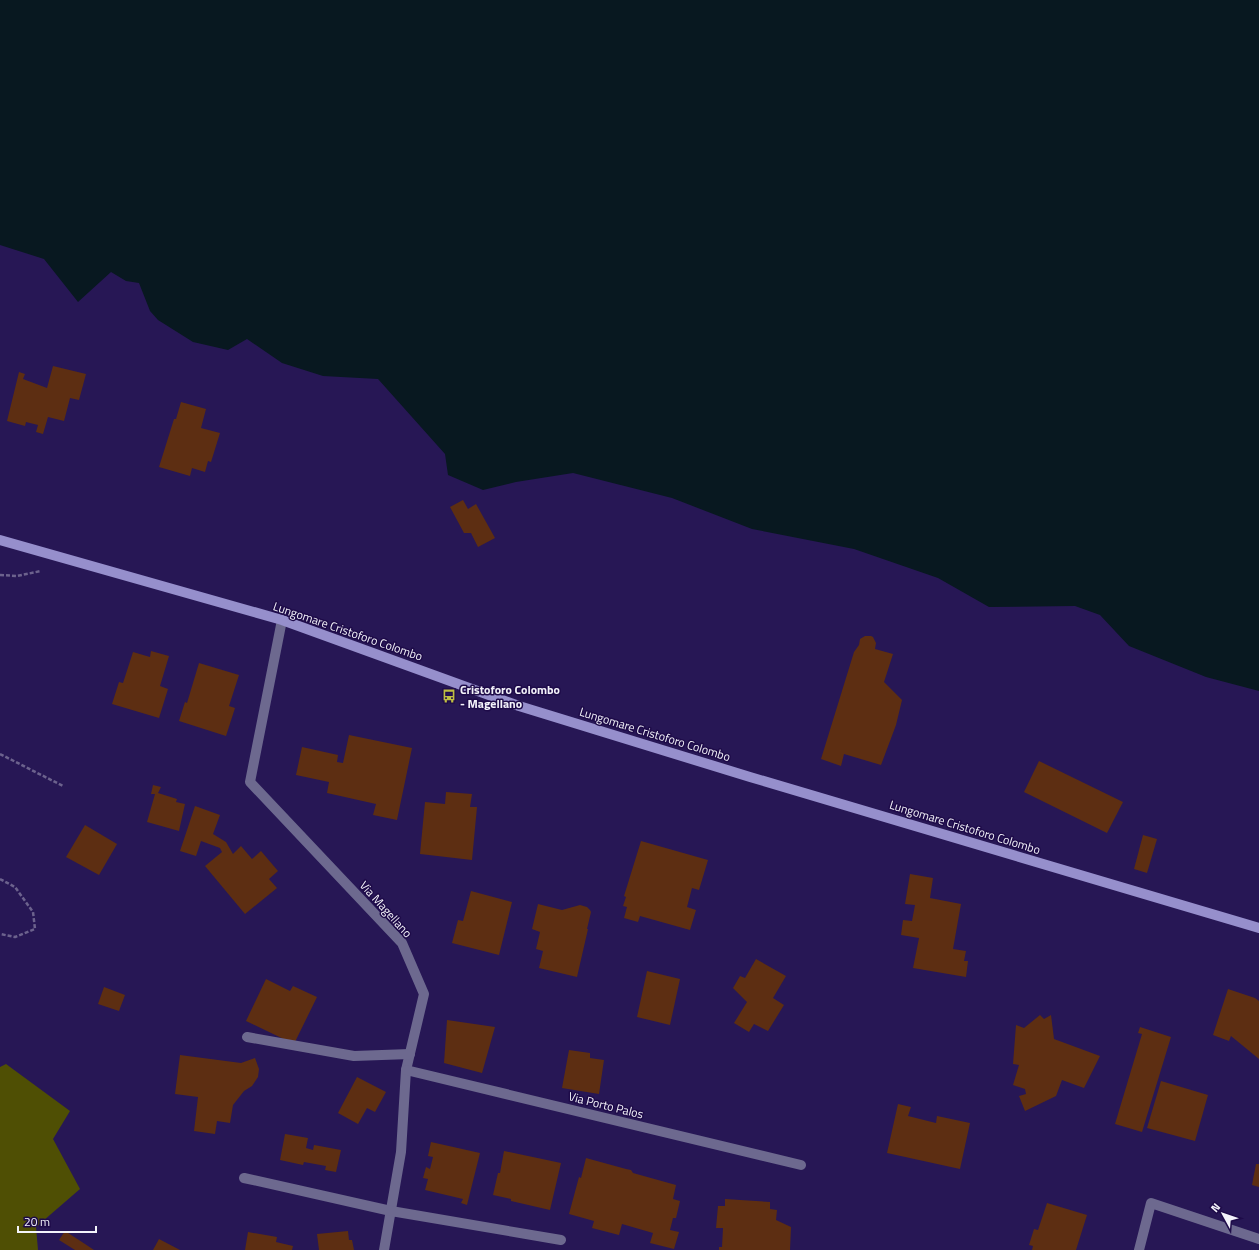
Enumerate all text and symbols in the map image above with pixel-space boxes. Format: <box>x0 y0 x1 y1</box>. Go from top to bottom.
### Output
street label: Lungomare Cristoforo Colombo <box>271 596 425 666</box>
place label: Cristoforo Colombo - Magellano <box>460 680 560 713</box>
bus stop icon: Cristoforo Colombo - Magellano <box>441 688 457 704</box>
street label: Lungomare Cristoforo Colombo <box>577 702 733 766</box>
street label: Lungomare Cristoforo Colombo <box>887 795 1043 859</box>
street label: Via Magellano <box>355 876 417 942</box>
street label: Via Porto Palos <box>566 1086 646 1124</box>
north arrow <box>1203 1194 1243 1234</box>
text: N <box>1207 1200 1224 1216</box>
scale bar <box>18 1208 96 1234</box>
text: 20 m <box>24 1212 50 1231</box>

